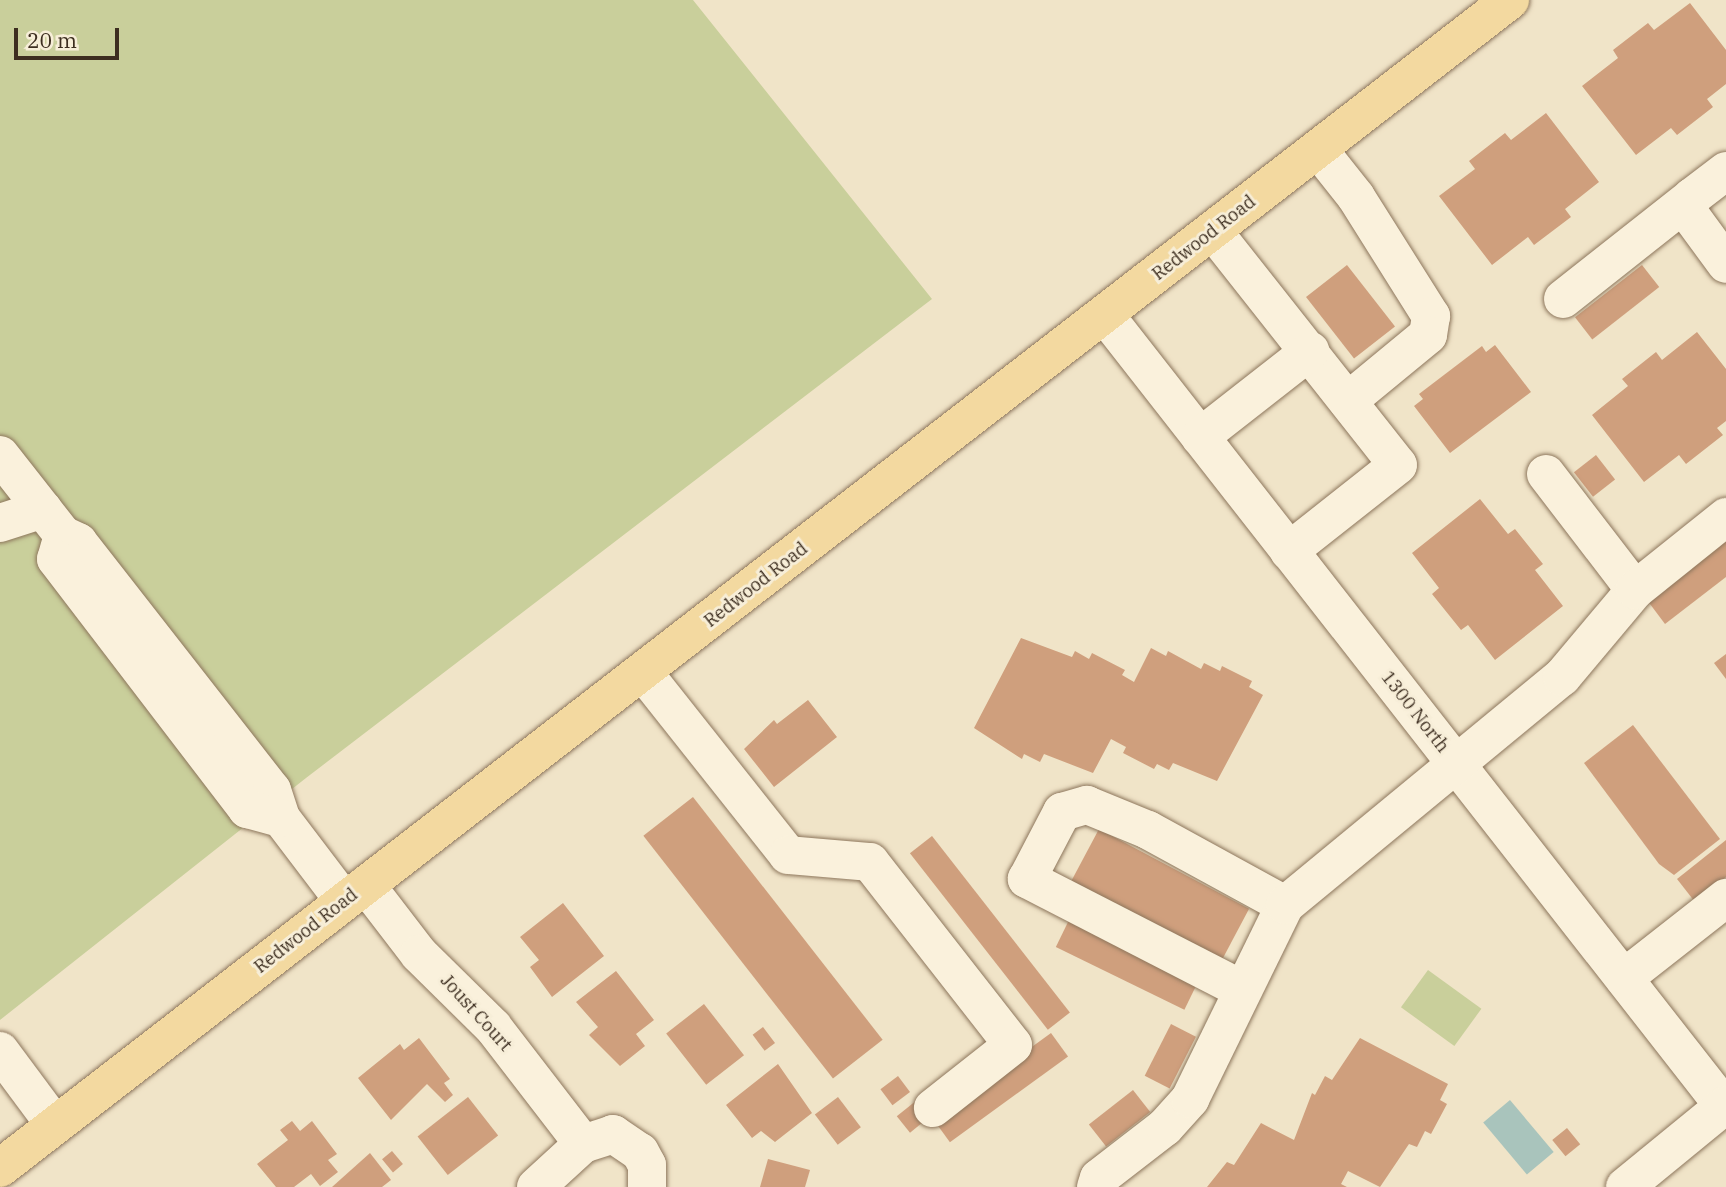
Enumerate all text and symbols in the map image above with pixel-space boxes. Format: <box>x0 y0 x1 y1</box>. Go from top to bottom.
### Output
scale bar <box>18 14 122 58</box>
text: 20 m <box>27 26 77 54</box>
street label: Redwood Road <box>1148 191 1260 285</box>
street label: Redwood Road <box>700 538 812 632</box>
street label: 1300 North <box>1377 667 1453 757</box>
street label: Redwood Road <box>250 884 362 978</box>
street label: Joust Court <box>436 970 516 1056</box>

